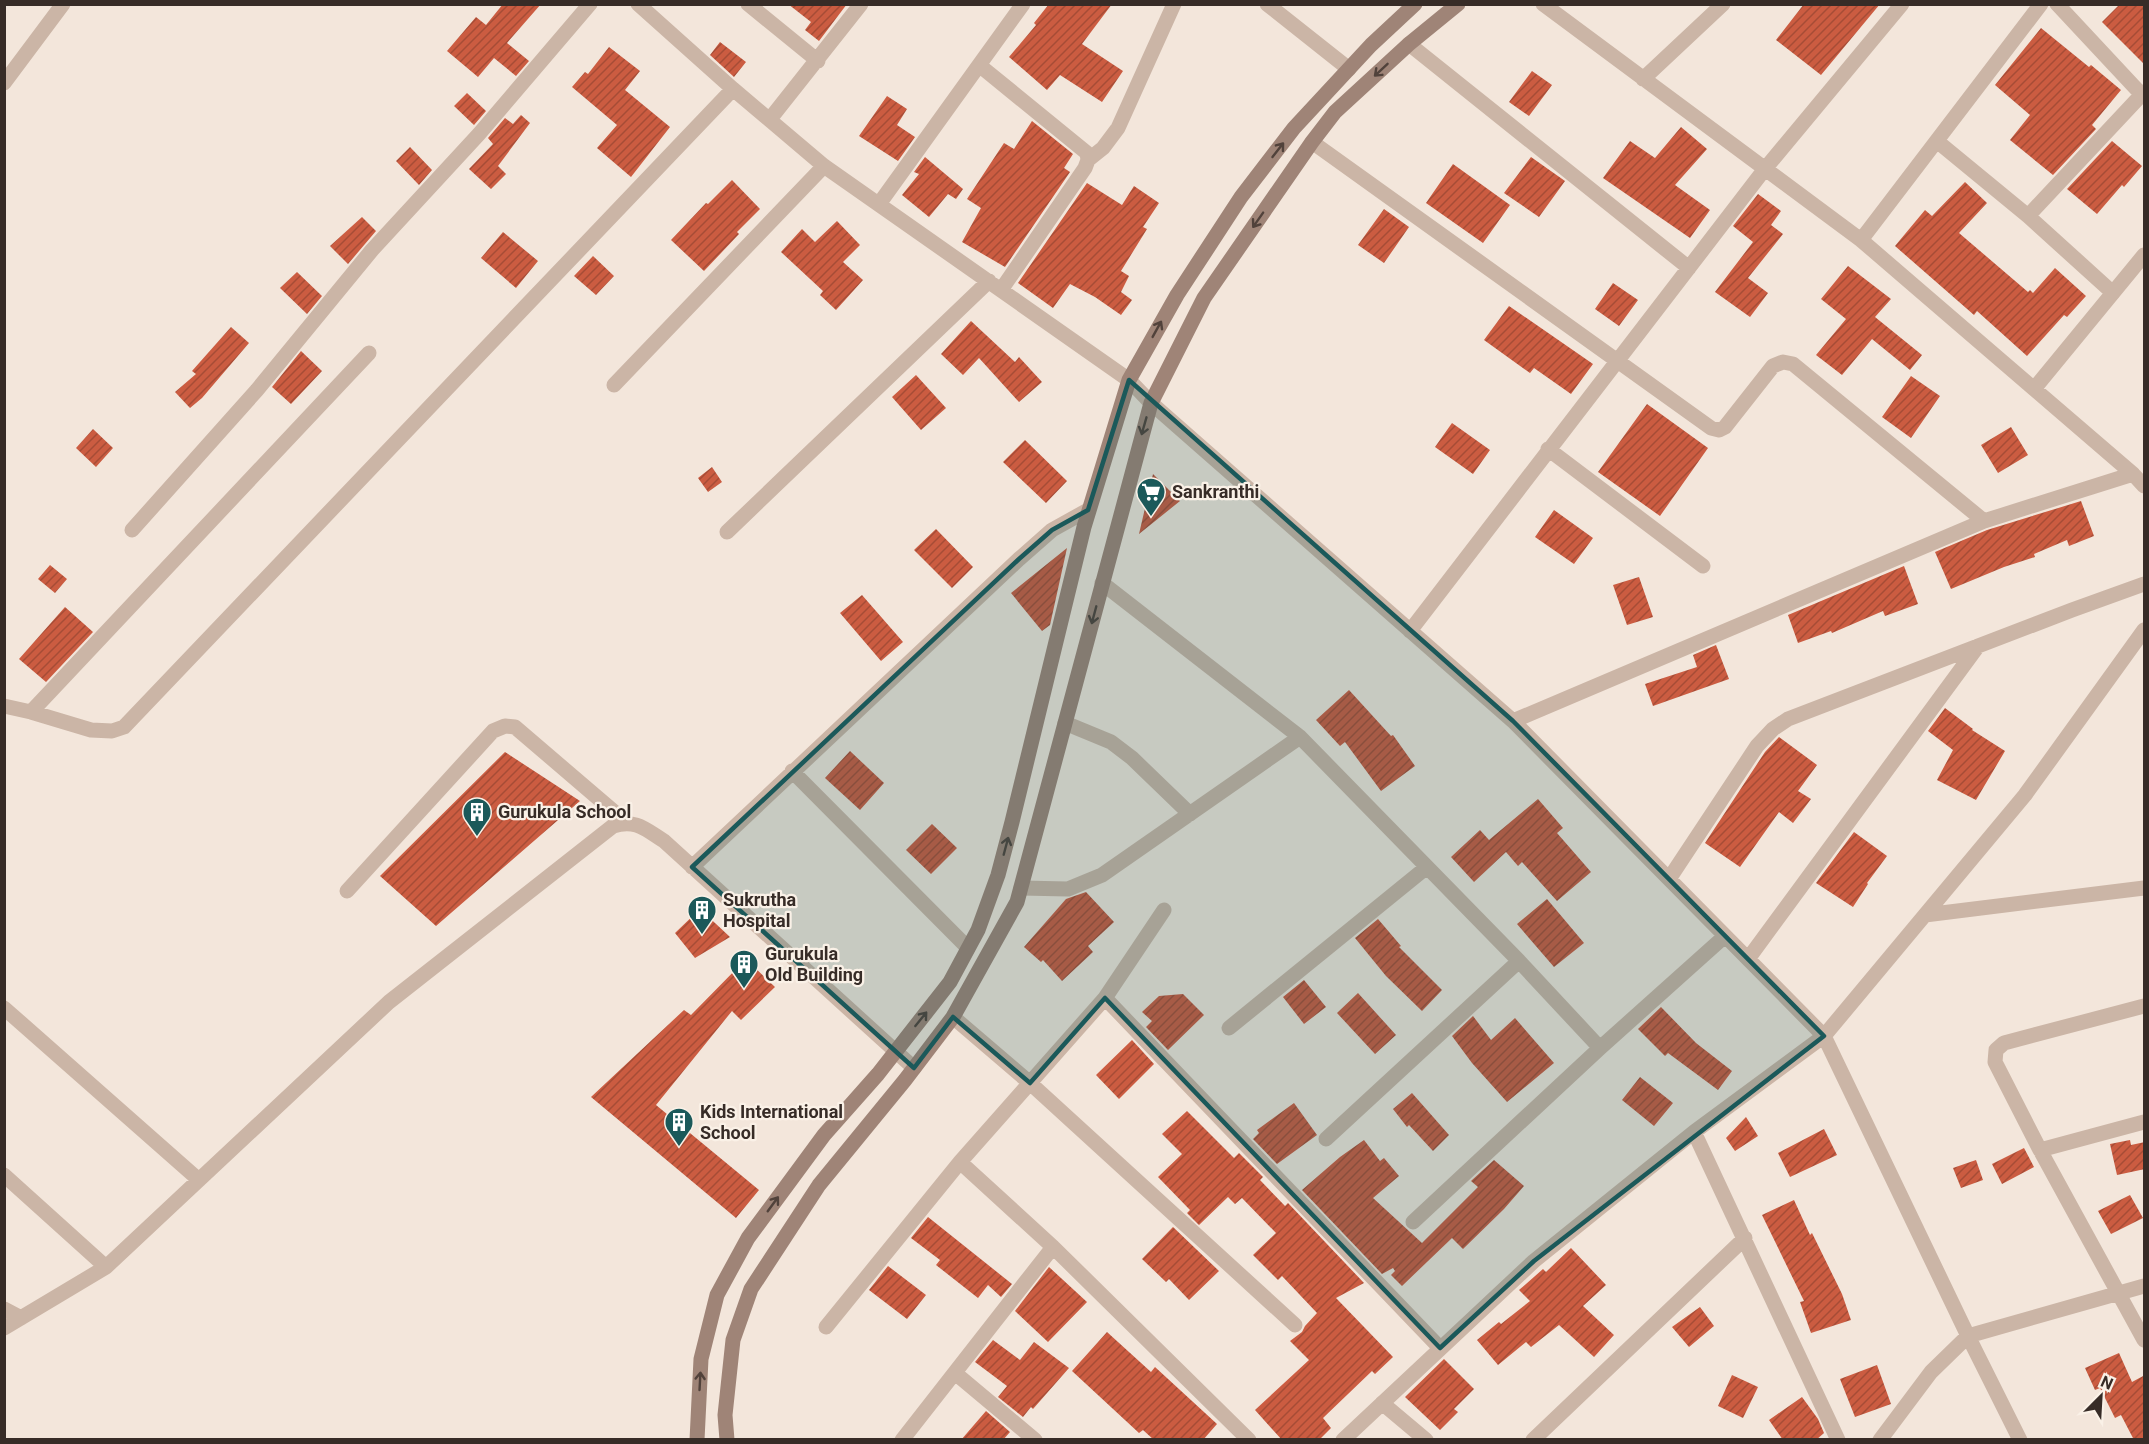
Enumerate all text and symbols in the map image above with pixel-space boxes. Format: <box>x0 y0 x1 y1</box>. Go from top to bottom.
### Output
one-way arrow <box>1374 62 1389 77</box>
one-way arrow <box>1271 142 1284 158</box>
one-way arrow <box>1252 211 1264 227</box>
one-way arrow <box>1152 321 1164 338</box>
one-way arrow <box>1138 416 1150 435</box>
supermarket icon: Sankranthi <box>1135 476 1167 518</box>
place label: Sankranthi <box>1172 481 1259 502</box>
one-way arrow <box>1087 605 1099 624</box>
building icon: Gurukula School <box>461 796 493 838</box>
place label: Gurukula School <box>498 801 631 822</box>
one-way arrow <box>1000 837 1012 856</box>
place label: Sukrutha Hospital <box>723 889 797 931</box>
building icon: Sukrutha Hospital <box>686 894 718 936</box>
place label: Gurukula Old Building <box>765 943 863 985</box>
building icon: Gurukula Old Building <box>728 948 760 990</box>
one-way arrow <box>914 1011 927 1027</box>
place label: Kids International School <box>700 1101 843 1143</box>
building icon: Kids International School <box>663 1106 695 1148</box>
one-way arrow <box>767 1197 780 1213</box>
north arrow <box>2071 1366 2131 1426</box>
one-way arrow <box>694 1372 705 1392</box>
text: N <box>2098 1372 2116 1394</box>

